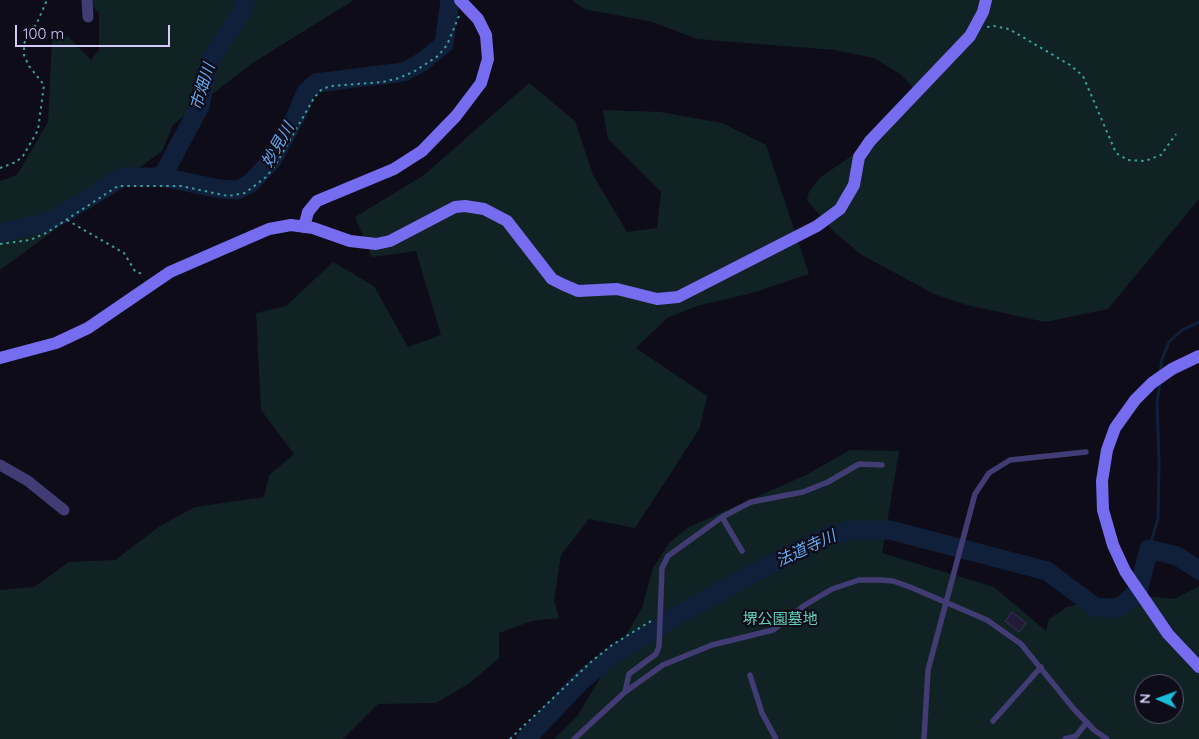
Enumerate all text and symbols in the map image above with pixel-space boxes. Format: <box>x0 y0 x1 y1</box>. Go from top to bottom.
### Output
scale bar <box>18 15 172 47</box>
text: 100 m <box>23 24 64 43</box>
water label: 市畑川 <box>187 61 219 113</box>
water label: 妙見川 <box>258 119 298 171</box>
water label: 法道寺川 <box>773 527 839 571</box>
park label: 堺公園墓地 <box>743 610 817 628</box>
north arrow <box>1134 674 1184 724</box>
text: N <box>1136 693 1154 704</box>

